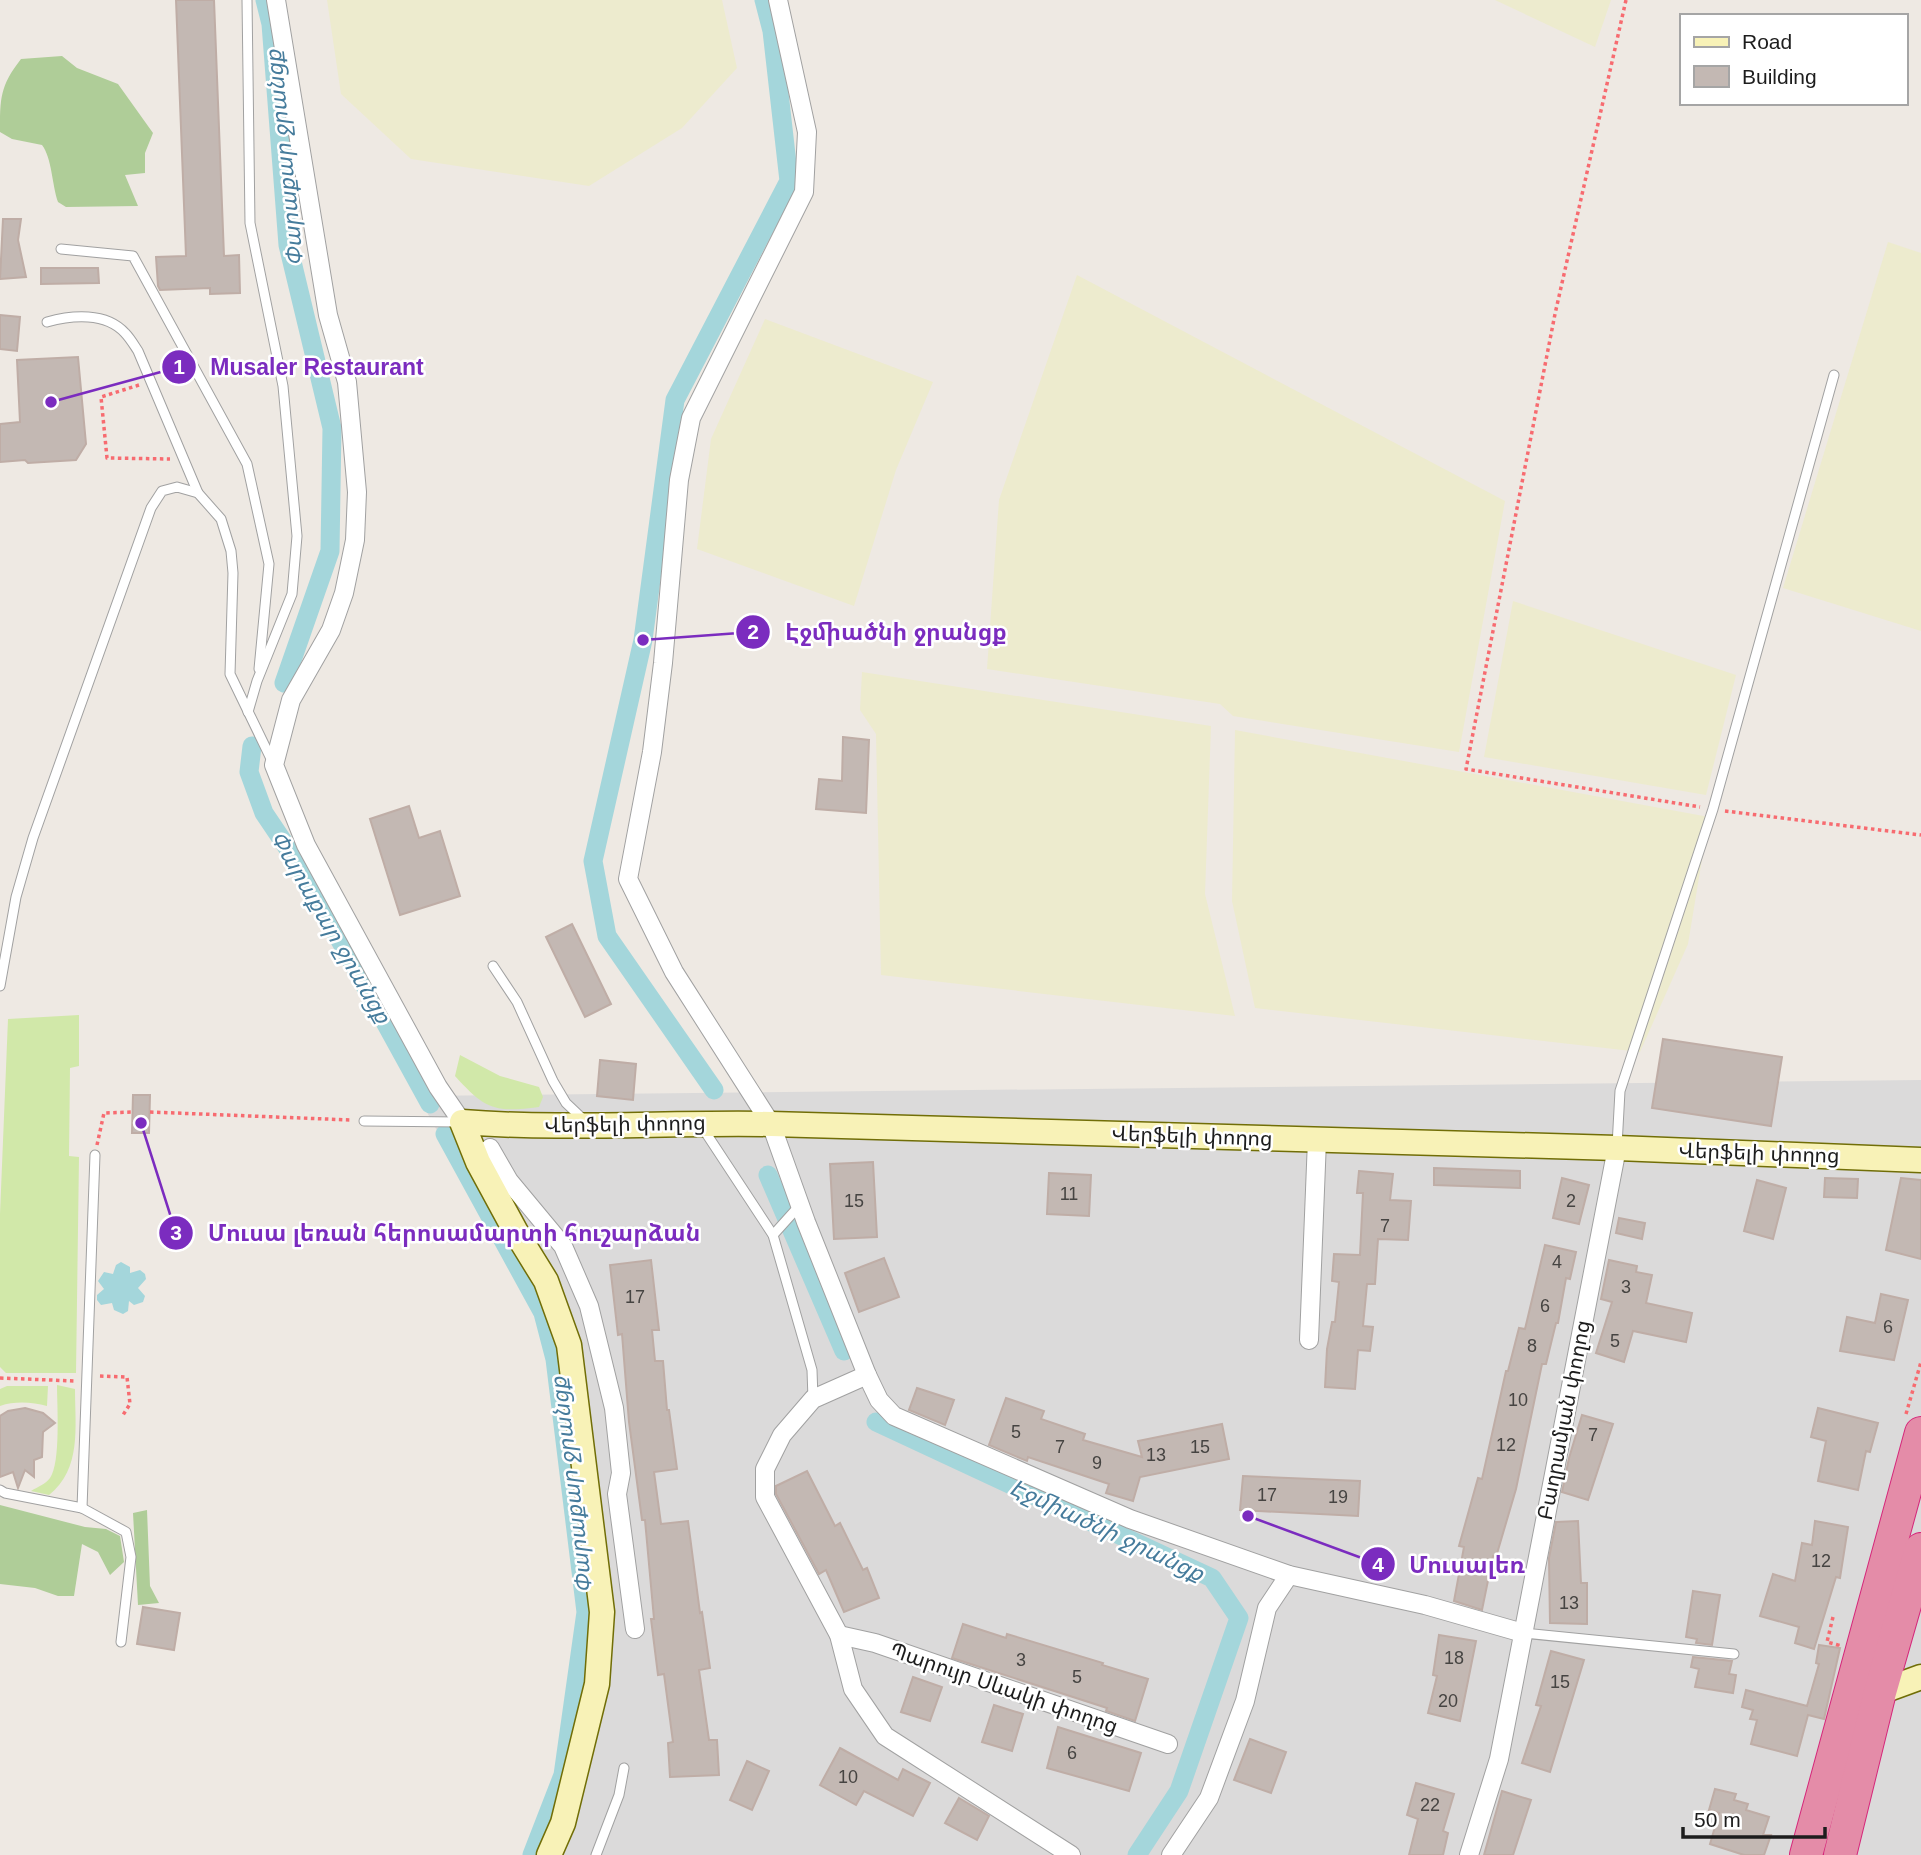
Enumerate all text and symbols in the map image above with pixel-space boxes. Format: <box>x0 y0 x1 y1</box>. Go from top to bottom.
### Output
legend <box>1680 14 1907 105</box>
text: Road <box>1742 30 1792 53</box>
water label: Փարաքար ջրանցք <box>260 47 309 268</box>
text: Building <box>1742 65 1817 88</box>
callout: Musaler Restaurant <box>161 345 438 389</box>
text: Musaler Restaurant <box>210 354 424 380</box>
text: 1 <box>173 355 185 378</box>
callout: Էջմիածնի ջրանցք <box>736 610 1021 654</box>
text: Էջմիածնի ջրանցք <box>785 619 1007 646</box>
text: 2 <box>747 620 759 643</box>
water label: Փարաքար ջրանցք <box>264 826 397 1029</box>
street label: Վերֆելի փողոց <box>544 1111 706 1137</box>
street label: Վերֆելի փողոց <box>1111 1121 1273 1151</box>
street label: Վերֆելի փողոց <box>1678 1138 1840 1168</box>
house number: 11 <box>1060 1184 1078 1204</box>
house number: 15 <box>844 1191 864 1211</box>
house number: 2 <box>1566 1191 1576 1211</box>
callout: Մուսա լեռան հերոսամարտի հուշարձան <box>159 1211 714 1255</box>
house number: 7 <box>1380 1216 1390 1236</box>
text: Մուսա լեռան հերոսամարտի հուշարձան <box>208 1220 700 1247</box>
text: 3 <box>170 1221 182 1244</box>
house number: 4 <box>1552 1252 1562 1272</box>
house number: 3 <box>1621 1277 1631 1297</box>
house number: 17 <box>625 1287 645 1307</box>
house number: 6 <box>1540 1296 1550 1316</box>
house number: 6 <box>1883 1317 1893 1337</box>
street label: Բաղրամյան փողոց <box>1533 1318 1595 1522</box>
house number: 5 <box>1610 1331 1620 1351</box>
house number: 8 <box>1527 1336 1537 1356</box>
water label: Փարաքար ջրանցք <box>545 1374 598 1595</box>
house number: 10 <box>1508 1390 1528 1410</box>
house number: 5 <box>1011 1422 1021 1442</box>
house number: 7 <box>1588 1425 1598 1445</box>
house number: 12 <box>1496 1435 1516 1455</box>
house number: 7 <box>1055 1437 1065 1457</box>
house number: 15 <box>1190 1437 1210 1457</box>
house number: 13 <box>1146 1445 1166 1465</box>
house number: 9 <box>1092 1453 1102 1473</box>
water label: Էջմիածնի ջրանցք <box>1005 1474 1209 1588</box>
house number: 17 <box>1257 1485 1277 1505</box>
house number: 19 <box>1328 1487 1348 1507</box>
callout: Մուսալեռ <box>1361 1542 1539 1586</box>
house number: 12 <box>1811 1551 1831 1571</box>
text: Մուսալեռ <box>1409 1552 1525 1579</box>
text: 4 <box>1372 1553 1384 1576</box>
house number: 13 <box>1559 1593 1579 1613</box>
street label: Պարույր Սևակի փողոց <box>887 1638 1121 1738</box>
house number: 18 <box>1444 1648 1464 1668</box>
house number: 3 <box>1016 1650 1026 1670</box>
house number: 5 <box>1072 1667 1082 1687</box>
house number: 15 <box>1550 1672 1570 1692</box>
house number: 20 <box>1438 1691 1458 1711</box>
house number: 6 <box>1067 1743 1077 1763</box>
house number: 10 <box>838 1767 858 1787</box>
house number: 22 <box>1420 1795 1440 1815</box>
scale bar <box>1683 1796 1825 1840</box>
text: 50 m <box>1694 1808 1741 1831</box>

